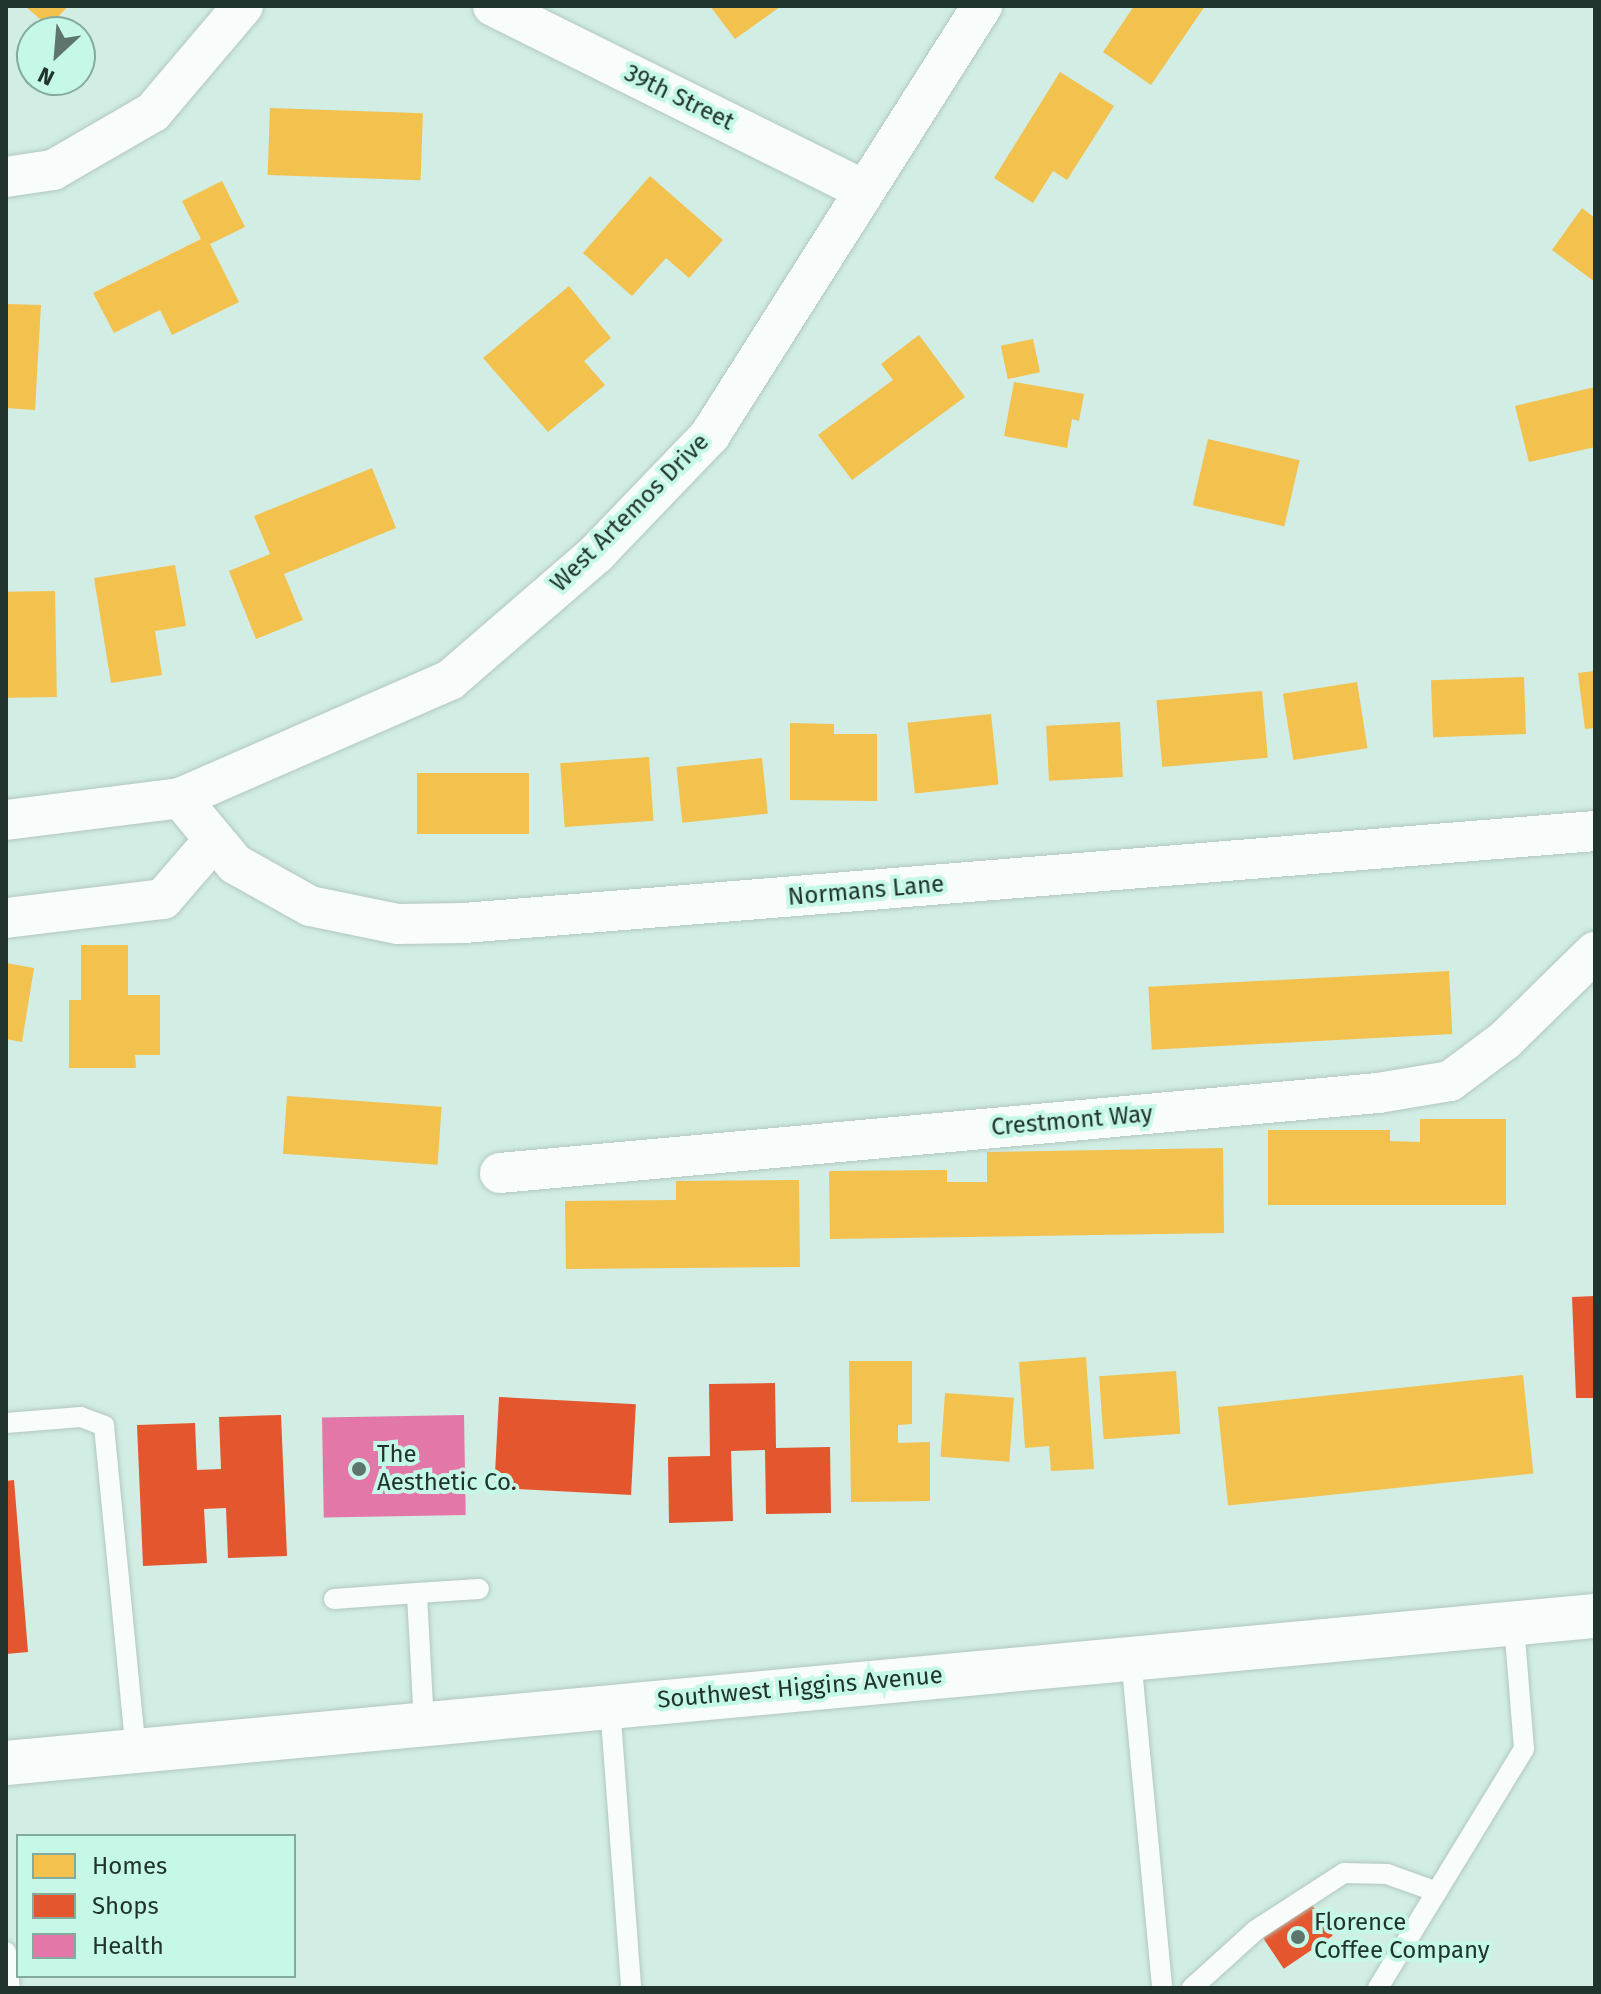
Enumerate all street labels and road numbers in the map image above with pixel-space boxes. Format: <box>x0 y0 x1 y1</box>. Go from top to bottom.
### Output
street label: 39th Street <box>619 59 739 137</box>
street label: West Artemos Drive <box>545 428 715 598</box>
street label: Normans Lane <box>787 870 945 912</box>
street label: Crestmont Way <box>990 1100 1154 1142</box>
street label: Southwest Higgins Avenue <box>656 1661 944 1715</box>

